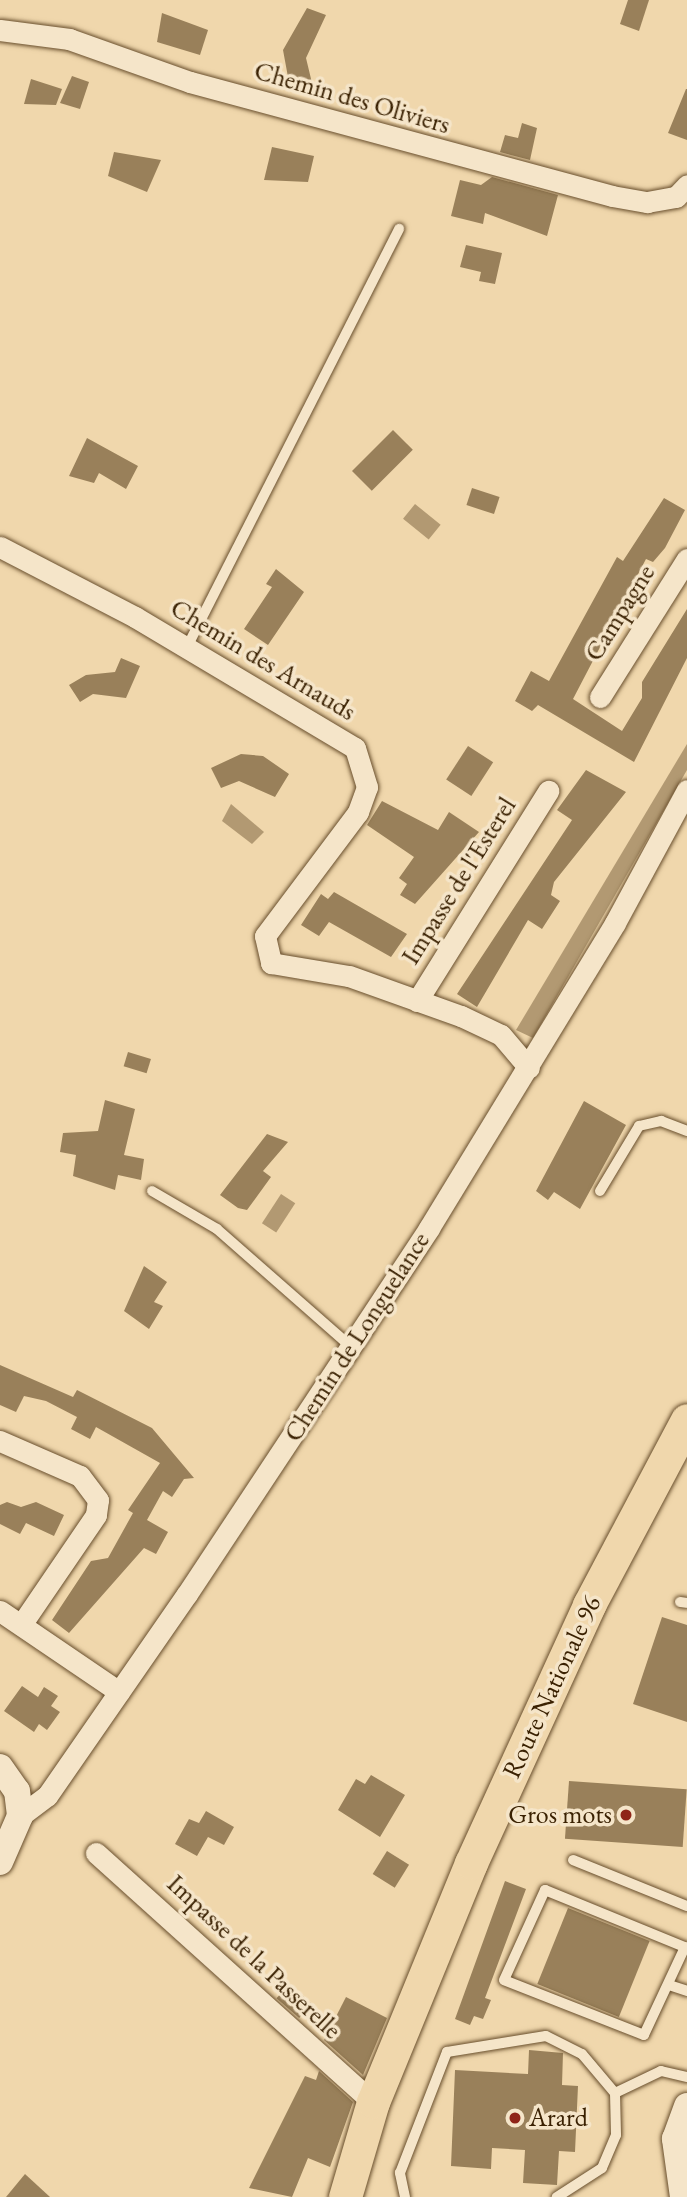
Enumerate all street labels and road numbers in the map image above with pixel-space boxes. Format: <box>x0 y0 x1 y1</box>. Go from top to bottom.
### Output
street label: Chemin des Oliviers <box>251 55 453 141</box>
street label: Campagne <box>578 559 662 667</box>
street label: Chemin des Arnauds <box>165 592 361 728</box>
street label: Impasse de l'Esterel <box>395 792 523 970</box>
street label: Chemin de Longuelance <box>278 1226 436 1448</box>
street label: Route Nationale 96 <box>496 1591 608 1783</box>
street label: Impasse de la Passerelle <box>160 1868 348 2046</box>

